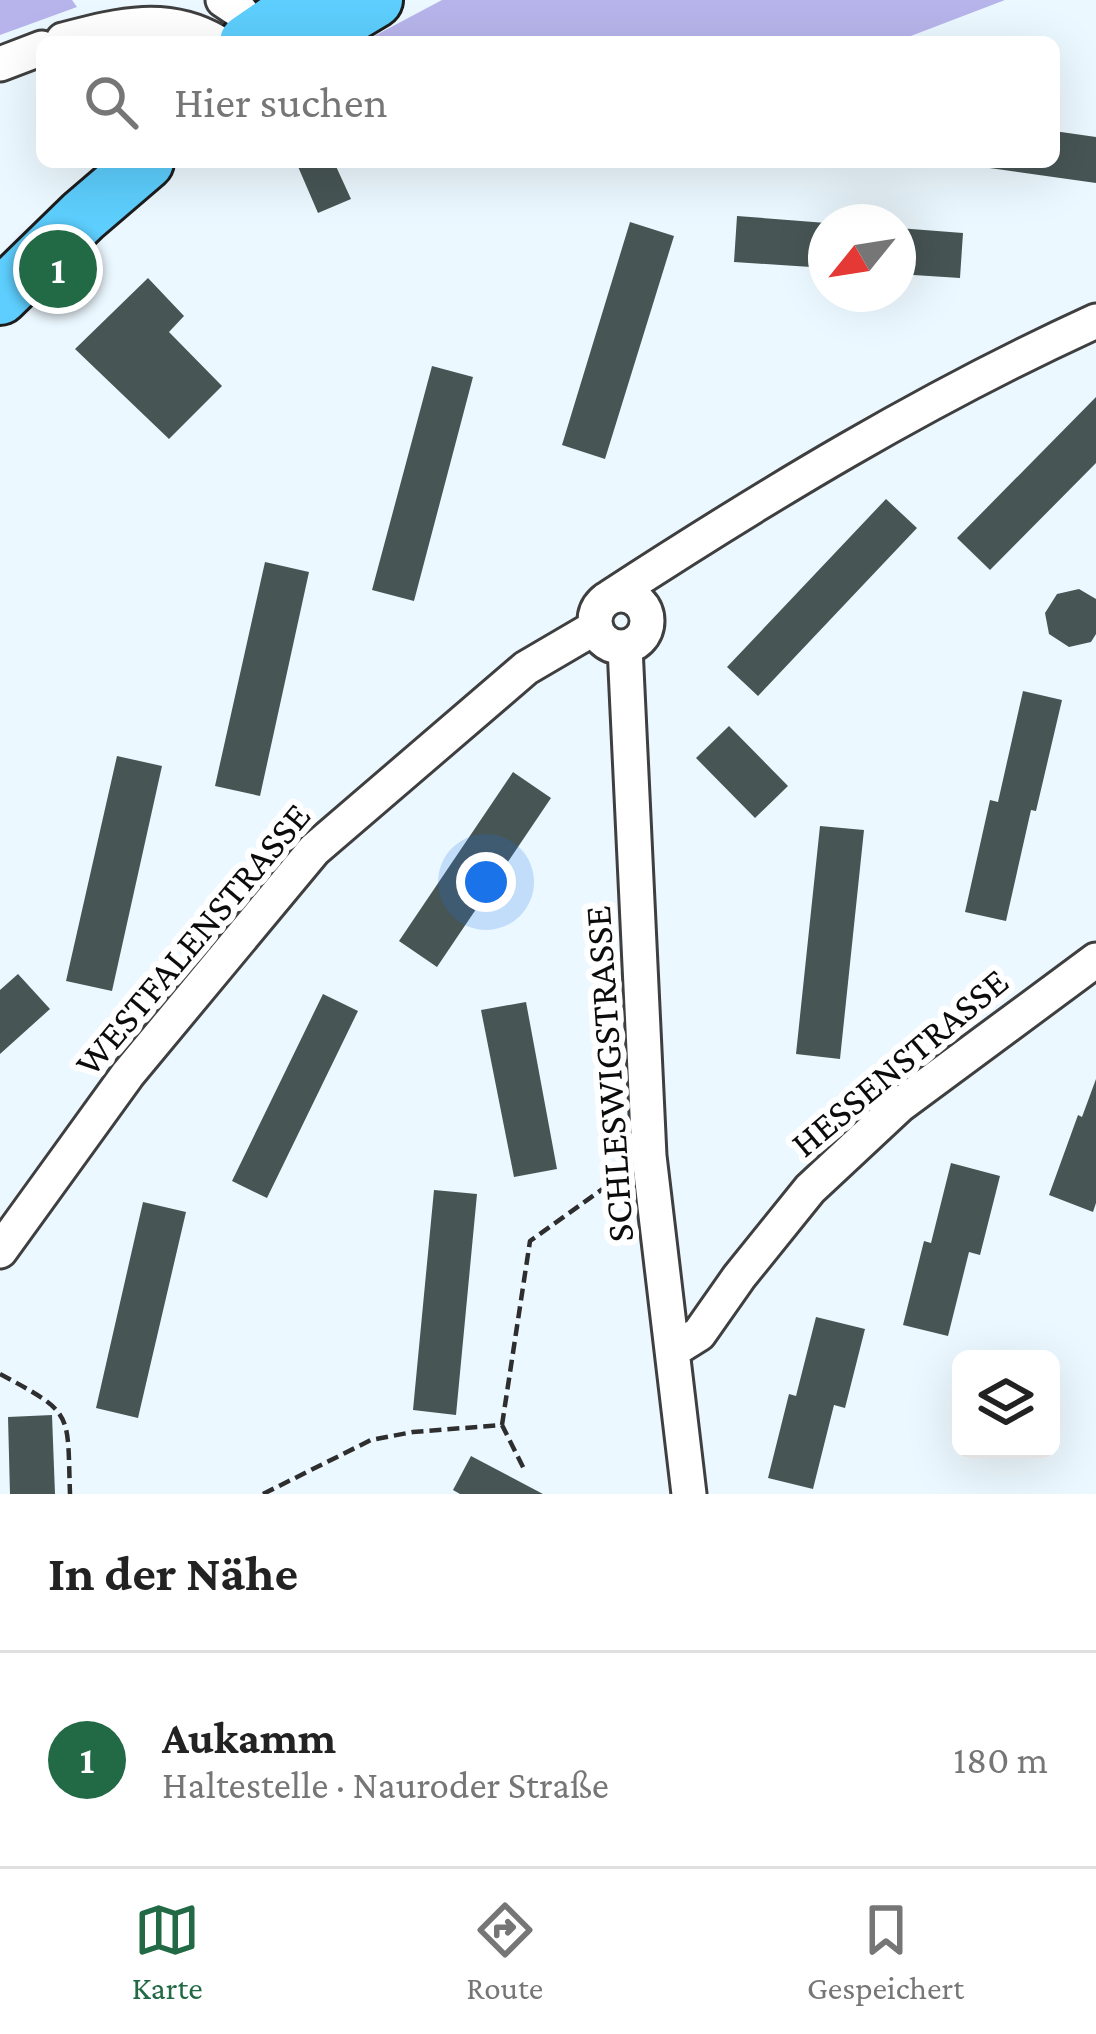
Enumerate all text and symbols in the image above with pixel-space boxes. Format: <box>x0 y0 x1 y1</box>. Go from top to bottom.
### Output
search box <box>36 36 1060 168</box>
icon: search <box>78 69 144 135</box>
text: Hier suchen <box>174 77 388 127</box>
north arrow <box>808 204 916 312</box>
pin: 1 <box>19 224 97 314</box>
street label: WESTFALENSTRASSE <box>65 794 319 1084</box>
your location <box>456 852 516 912</box>
street label: SCHLESWIGSTRASSE <box>575 904 641 1244</box>
street label: HESSENSTRASSE <box>782 959 1016 1165</box>
map controls <box>952 1350 1060 1458</box>
button: layers <box>952 1350 1060 1458</box>
text: In der Nähe <box>48 1544 298 1601</box>
text: Aukamm <box>162 1713 336 1763</box>
text: 1 <box>80 1738 94 1781</box>
text: 180 m <box>953 1738 1048 1781</box>
text: Haltestelle · Nauroder Straße <box>162 1763 609 1806</box>
tab: Karte <box>132 1897 203 2006</box>
tab: Route <box>466 1897 543 2006</box>
tab: Gespeichert <box>807 1897 964 2006</box>

